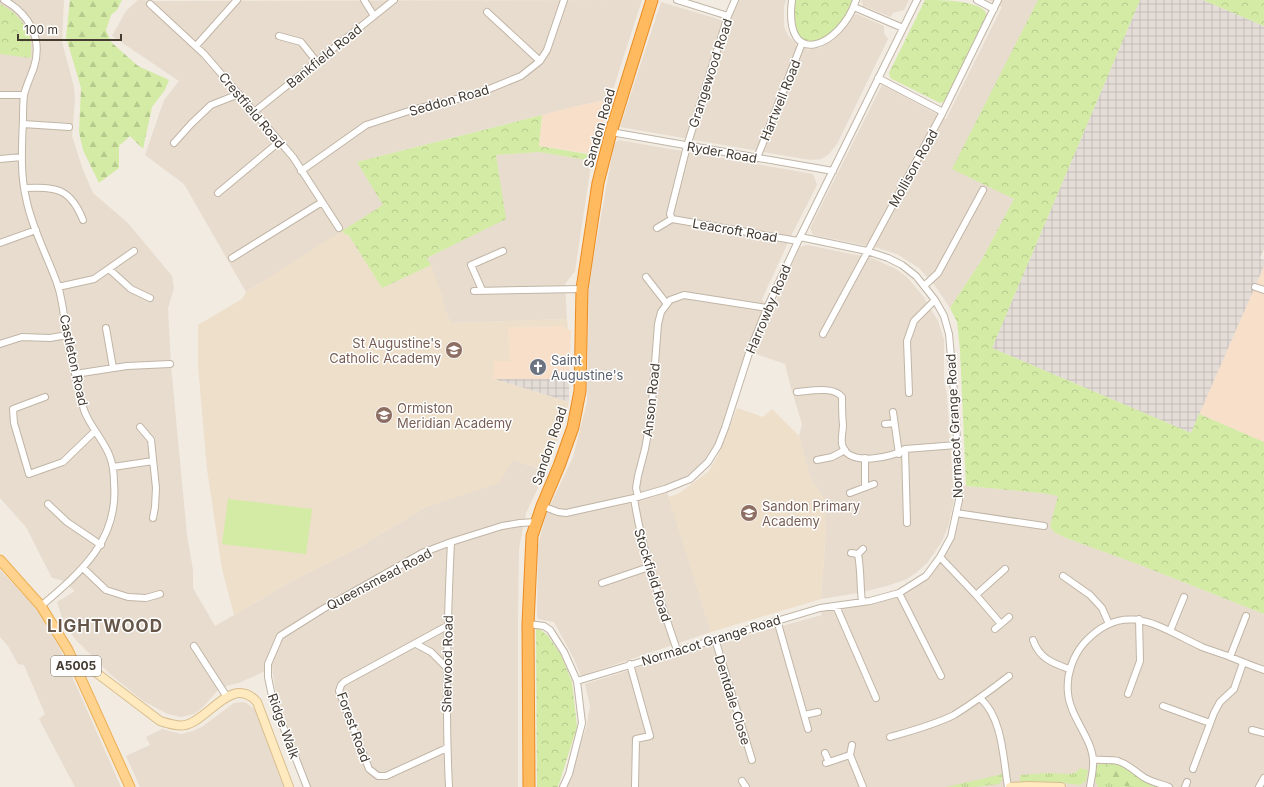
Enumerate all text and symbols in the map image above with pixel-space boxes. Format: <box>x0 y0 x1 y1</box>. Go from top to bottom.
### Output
scale bar <box>18 16 121 42</box>
street label: Grangewood Road <box>685 16 735 130</box>
street label: Bankfield Road <box>283 21 365 91</box>
text: 100 m <box>24 22 58 37</box>
street label: Hartwell Road <box>757 57 803 143</box>
street label: Crestfield Road <box>216 69 288 151</box>
street label: Seddon Road <box>407 81 491 119</box>
street label: Sandon Road <box>580 86 618 170</box>
street label: Mollison Road <box>885 126 941 210</box>
street label: Ryder Road <box>686 138 758 166</box>
street label: Leacroft Road <box>691 215 779 245</box>
street label: Harrowby Road <box>742 262 794 356</box>
street label: Castleton Road <box>56 313 92 407</box>
place label: St Augustine's Catholic Academy <box>329 335 441 366</box>
school or university icon: St Augustine's Catholic Academy <box>444 340 464 360</box>
place label: Saint Augustine's <box>551 352 624 383</box>
street label: Normacot Grange Road <box>942 353 966 499</box>
church icon: Saint Augustine's <box>528 357 548 377</box>
street label: Anson Road <box>639 362 663 438</box>
place label: Ormiston Meridian Academy <box>397 400 512 431</box>
school or university icon: Ormiston Meridian Academy <box>374 405 394 425</box>
street label: Sandon Road <box>528 405 570 487</box>
place label: Sandon Primary Academy <box>762 498 860 529</box>
school or university icon: Sandon Primary Academy <box>739 503 759 523</box>
street label: Stockfield Road <box>631 527 675 623</box>
street label: Queensmead Road <box>324 545 434 613</box>
street label: Normacot Grange Road <box>639 611 783 669</box>
street label: Sherwood Road <box>438 615 456 713</box>
district label: LIGHTWOOD <box>47 616 163 636</box>
street label: Dentdale Close <box>712 653 754 747</box>
road number: A5005 <box>51 656 101 676</box>
street label: Forest Road <box>334 690 374 764</box>
street label: Ridge Walk <box>265 691 303 761</box>

